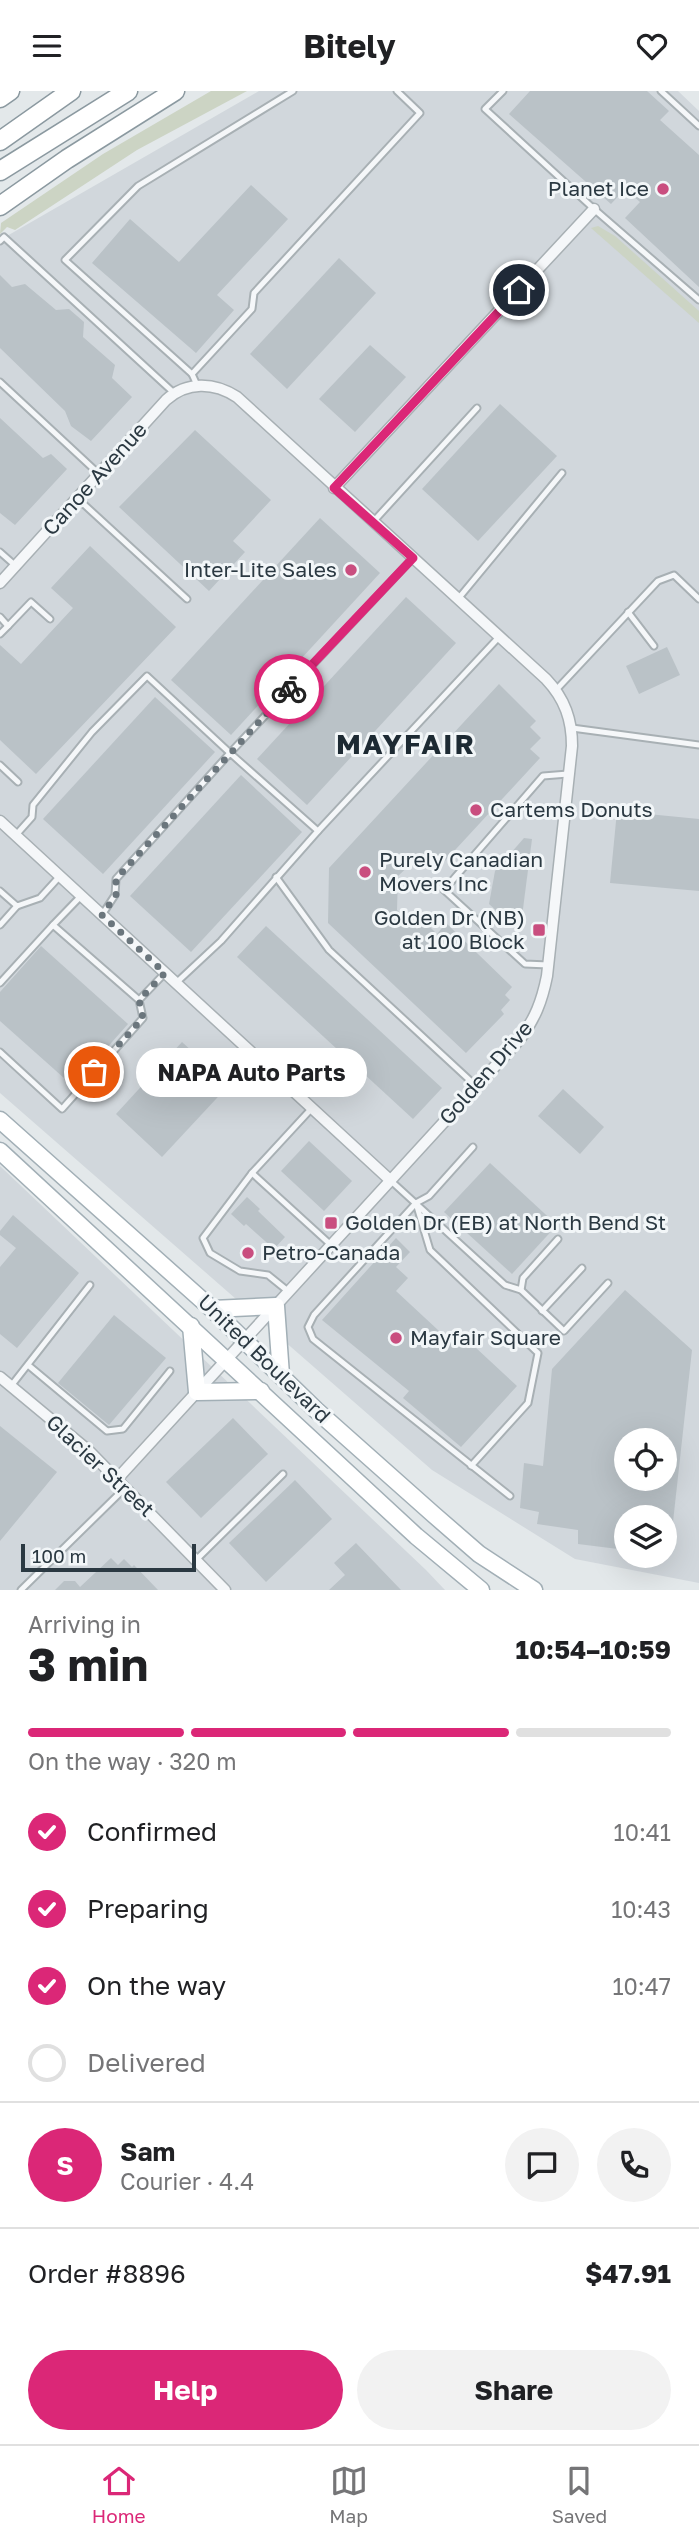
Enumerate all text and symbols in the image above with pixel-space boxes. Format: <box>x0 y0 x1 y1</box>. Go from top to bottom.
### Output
icon: menu <box>28 27 66 65</box>
text: Bitely <box>303 27 396 65</box>
icon: heart <box>633 27 671 65</box>
place label: Planet Ice <box>548 175 649 201</box>
marker: Planet Ice <box>655 181 671 197</box>
pin <box>489 260 549 320</box>
icon: home <box>500 271 538 309</box>
street label: Canoe Avenue <box>37 416 152 540</box>
place label: Inter-Lite Sales <box>184 556 337 582</box>
marker: Inter-Lite Sales <box>343 562 359 578</box>
courier <box>254 654 324 724</box>
icon: bike <box>270 670 308 708</box>
district label: MAYFAIR <box>336 727 476 760</box>
place label: Cartems Donuts <box>490 796 653 822</box>
marker: Cartems Donuts <box>468 802 484 818</box>
place label: Purely Canadian Movers Inc <box>379 846 543 896</box>
marker: Purely Canadian Movers Inc <box>357 864 373 880</box>
place label: Golden Dr (NB) at 100 Block <box>374 904 525 954</box>
marker: Golden Dr (NB) at 100 Block <box>531 922 547 938</box>
street label: Golden Drive <box>433 1015 537 1130</box>
pin <box>64 1042 124 1102</box>
callout: NAPA Auto Parts <box>136 1047 367 1097</box>
icon: bag <box>75 1053 113 1091</box>
text: NAPA Auto Parts <box>157 1058 346 1086</box>
place label: Golden Dr (EB) at North Bend St <box>345 1209 666 1235</box>
marker: Golden Dr (EB) at North Bend St <box>323 1215 339 1231</box>
place label: Petro-Canada <box>262 1239 400 1265</box>
marker: Petro-Canada <box>240 1245 256 1261</box>
street label: United Boulevard <box>193 1288 336 1428</box>
place label: Mayfair Square <box>410 1324 561 1350</box>
marker: Mayfair Square <box>388 1330 404 1346</box>
street label: Glacier Street <box>41 1409 160 1522</box>
map controls <box>614 1428 677 1568</box>
button: locate <box>614 1428 677 1491</box>
button: layers <box>614 1505 677 1568</box>
scale bar <box>21 1541 196 1573</box>
text: 100 m <box>32 1544 86 1567</box>
text: Arriving in <box>28 1610 141 1638</box>
text: 10:54–10:59 <box>516 1634 671 1665</box>
text: 3 min <box>28 1636 148 1691</box>
text: On the way · 320 m <box>28 1747 237 1775</box>
icon: check <box>28 1813 66 1851</box>
text: Confirmed <box>87 1816 217 1847</box>
text: 10:41 <box>614 1818 671 1846</box>
icon: check <box>28 1890 66 1928</box>
text: Preparing <box>87 1893 209 1924</box>
text: 10:43 <box>611 1895 671 1923</box>
icon: check <box>28 1967 66 2005</box>
text: On the way <box>87 1970 226 2001</box>
text: 10:47 <box>612 1972 671 2000</box>
text: Delivered <box>87 2047 206 2078</box>
button: chat <box>505 2128 579 2202</box>
button: phone <box>597 2128 671 2202</box>
text: Sam <box>120 2136 175 2167</box>
text: S <box>56 2150 74 2181</box>
text: Courier · 4.4 <box>120 2167 254 2195</box>
text: Order #8896 <box>28 2258 186 2289</box>
text: $47.91 <box>585 2258 671 2289</box>
button: Help <box>28 2350 343 2430</box>
button: Share <box>357 2350 671 2430</box>
tab: Home <box>92 2462 146 2527</box>
tab: Map <box>329 2462 368 2527</box>
tab: Saved <box>552 2462 607 2527</box>

